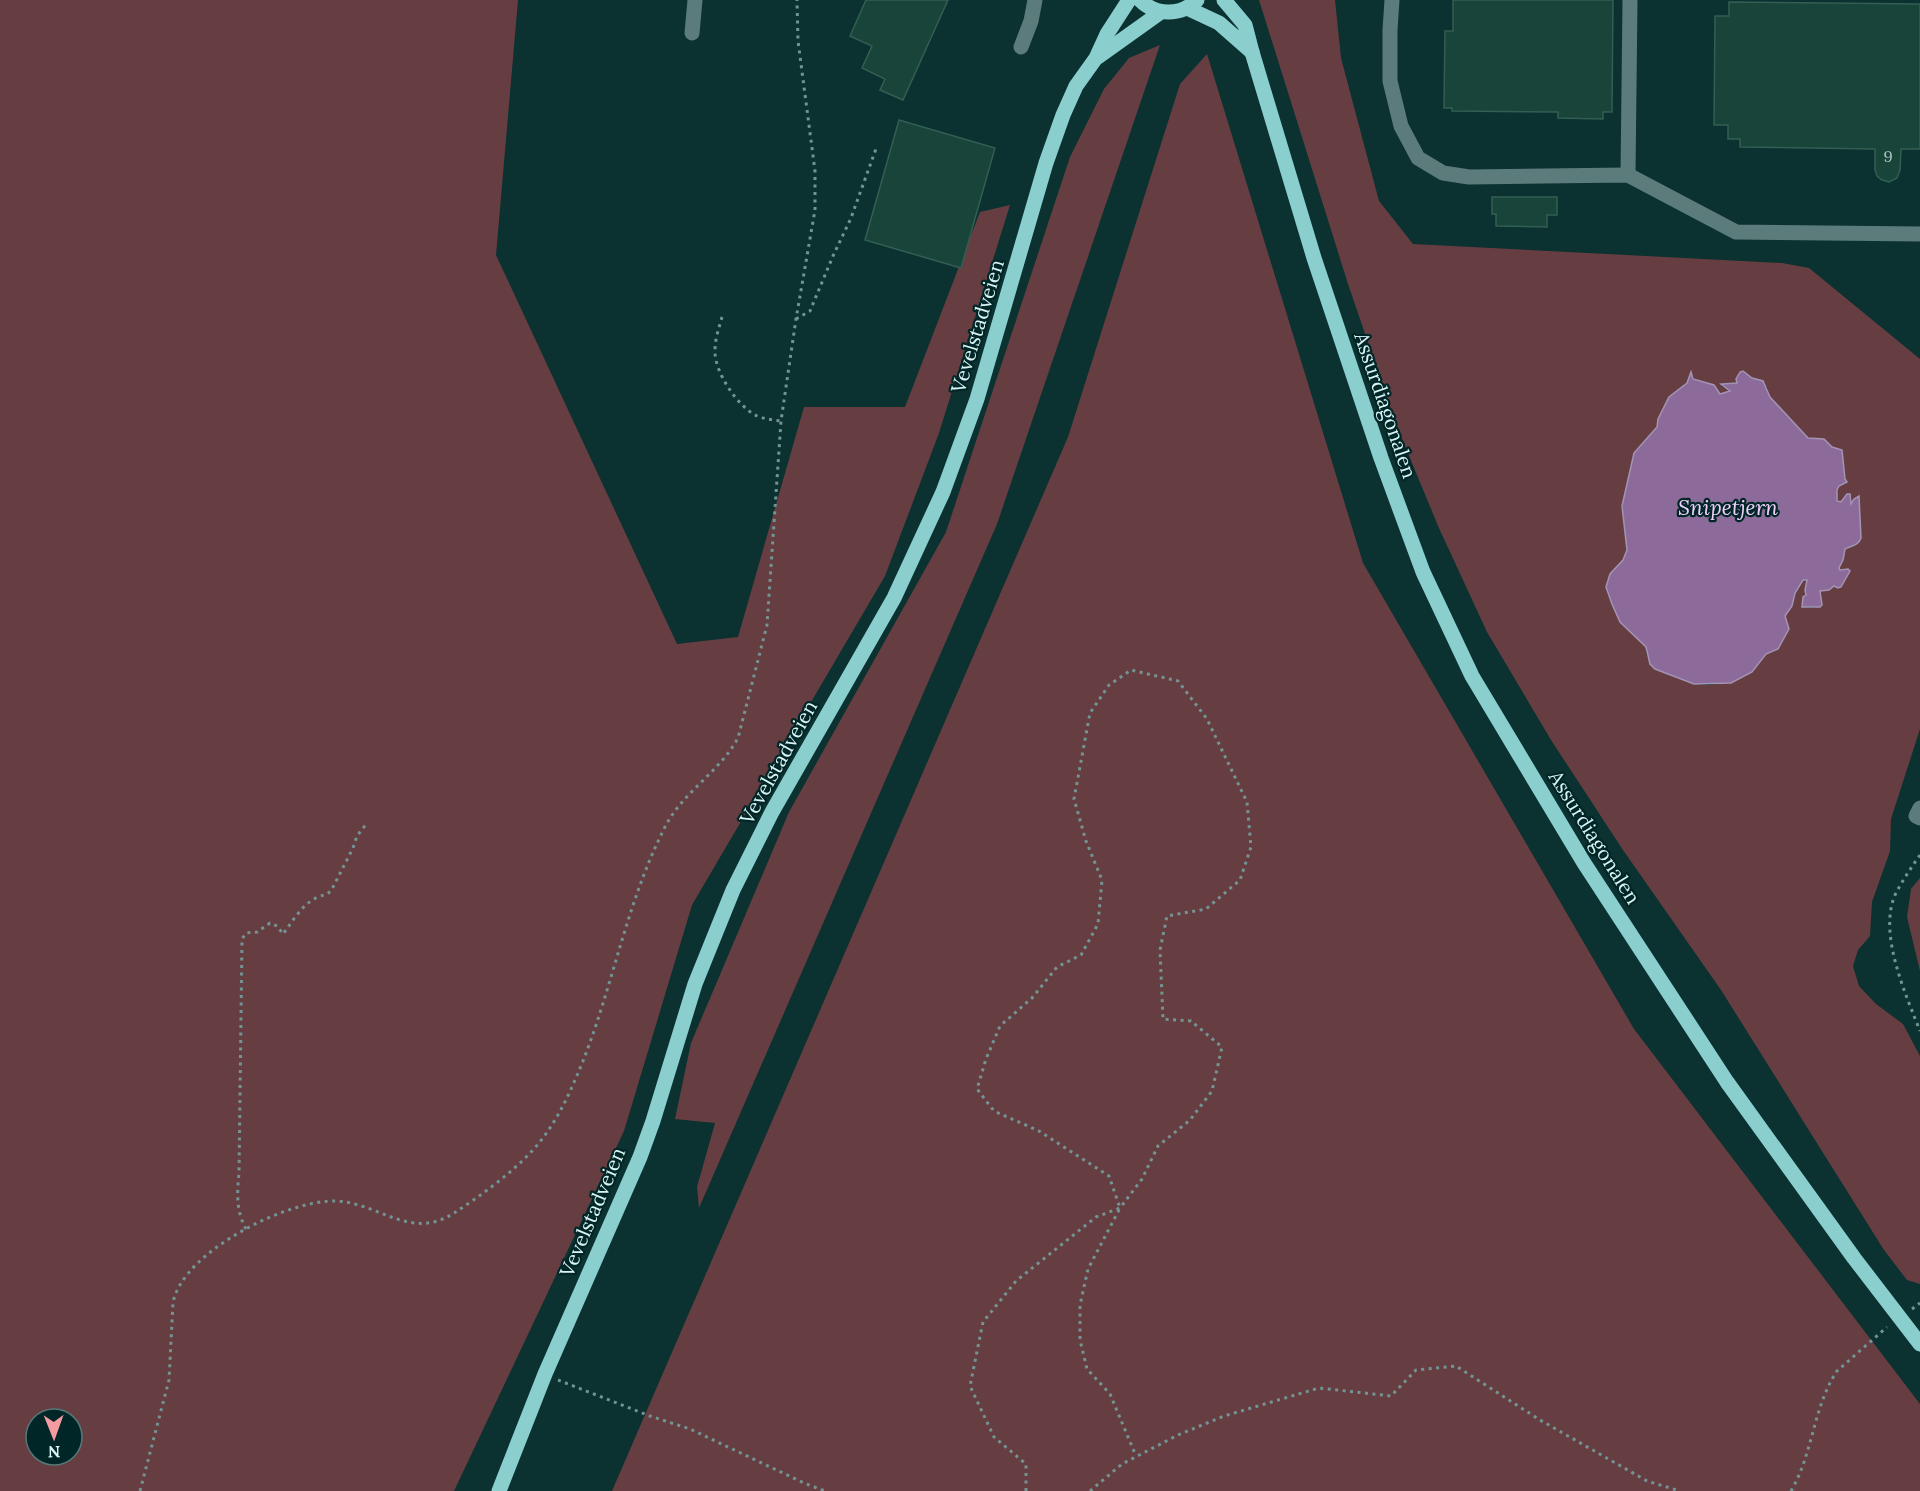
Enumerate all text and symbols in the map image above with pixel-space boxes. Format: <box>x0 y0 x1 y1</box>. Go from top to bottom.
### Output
house number: 9 <box>1883 146 1893 166</box>
street label: Vevelstadveien <box>945 256 1009 397</box>
street label: Assurdiagonalen <box>1349 328 1423 481</box>
water label: Snipetjern <box>1678 494 1778 521</box>
street label: Vevelstadveien <box>733 696 822 829</box>
street label: Assurdiagonalen <box>1543 765 1646 908</box>
street label: Vevelstadveien <box>553 1144 630 1281</box>
north arrow <box>24 1407 84 1467</box>
text: N <box>48 1442 61 1462</box>

